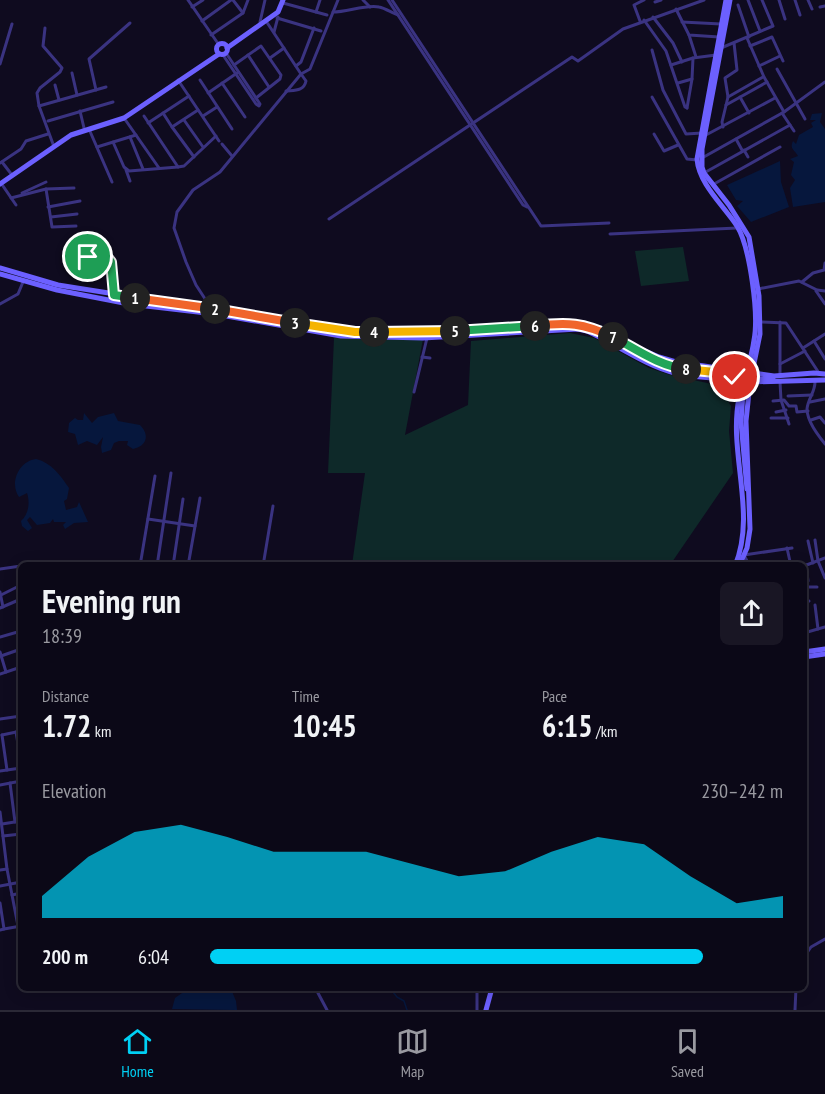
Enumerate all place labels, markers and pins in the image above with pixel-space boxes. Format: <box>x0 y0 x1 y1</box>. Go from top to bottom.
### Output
pin <box>62 231 113 282</box>
pin: 1 <box>120 283 150 313</box>
pin: 2 <box>200 294 230 324</box>
pin: 3 <box>280 308 310 338</box>
pin: 6 <box>520 311 550 341</box>
pin: 5 <box>440 316 470 346</box>
pin: 4 <box>359 317 389 347</box>
pin: 7 <box>598 322 628 352</box>
pin <box>709 351 760 402</box>
pin: 8 <box>671 354 701 384</box>

